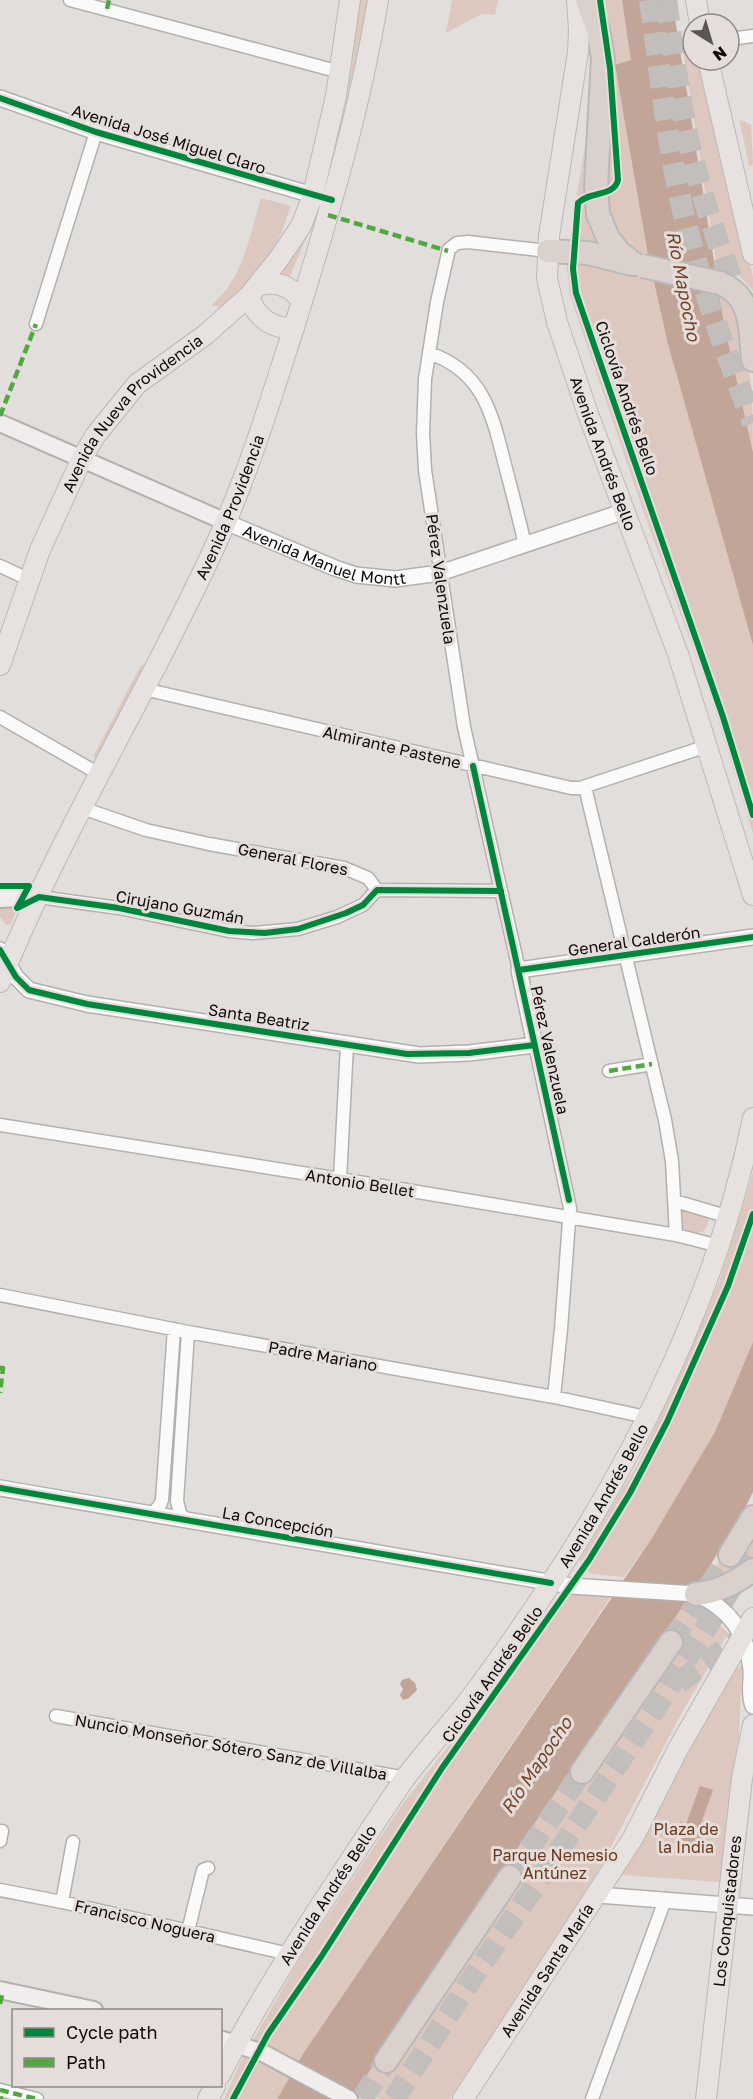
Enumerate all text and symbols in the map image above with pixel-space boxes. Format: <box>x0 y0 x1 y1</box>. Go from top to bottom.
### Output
north arrow <box>681 12 741 72</box>
text: N <box>709 42 731 66</box>
street label: Avenida José Miguel Claro <box>70 100 268 178</box>
water label: Río Mapocho <box>663 229 706 344</box>
street label: Ciclovía Andrés Bello <box>591 318 663 478</box>
street label: Avenida Nueva Providencia <box>58 330 206 495</box>
street label: Avenida Andrés Bello <box>566 374 641 533</box>
street label: Avenida Providencia <box>191 432 268 583</box>
street label: Pérez Valenzuela <box>422 513 460 645</box>
street label: Avenida Manuel Montt <box>240 520 407 589</box>
street label: Almirante Pastene <box>321 721 463 773</box>
street label: General Flores <box>236 839 350 879</box>
street label: Cirujano Guzmán <box>114 886 246 928</box>
street label: General Calderón <box>567 922 701 960</box>
street label: Pérez Valenzuela <box>527 984 573 1116</box>
street label: Santa Beatriz <box>207 999 311 1035</box>
street label: Antonio Bellet <box>304 1165 416 1201</box>
street label: Padre Mariano <box>267 1337 379 1375</box>
street label: Avenida Andrés Bello <box>554 1420 653 1571</box>
street label: La Concepción <box>221 1502 335 1542</box>
street label: Ciclovía Andrés Bello <box>437 1602 547 1746</box>
street label: Nuncio Monseñor Sótero Sanz de Villalba <box>73 1710 389 1784</box>
water label: Río Mapocho <box>496 1712 577 1817</box>
park label: Plaza de la India <box>654 1819 718 1857</box>
street label: Avenida Andrés Bello <box>275 1821 381 1969</box>
street label: Los Conquistadores <box>709 1834 746 1988</box>
park label: Parque Nemesio Antúnez <box>492 1845 618 1883</box>
street label: Francisco Noguera <box>73 1895 217 1947</box>
street label: Avenida Santa María <box>496 1899 598 2041</box>
legend <box>12 2009 222 2087</box>
text: Cycle path <box>66 2021 158 2043</box>
text: Path <box>66 2051 106 2073</box>

